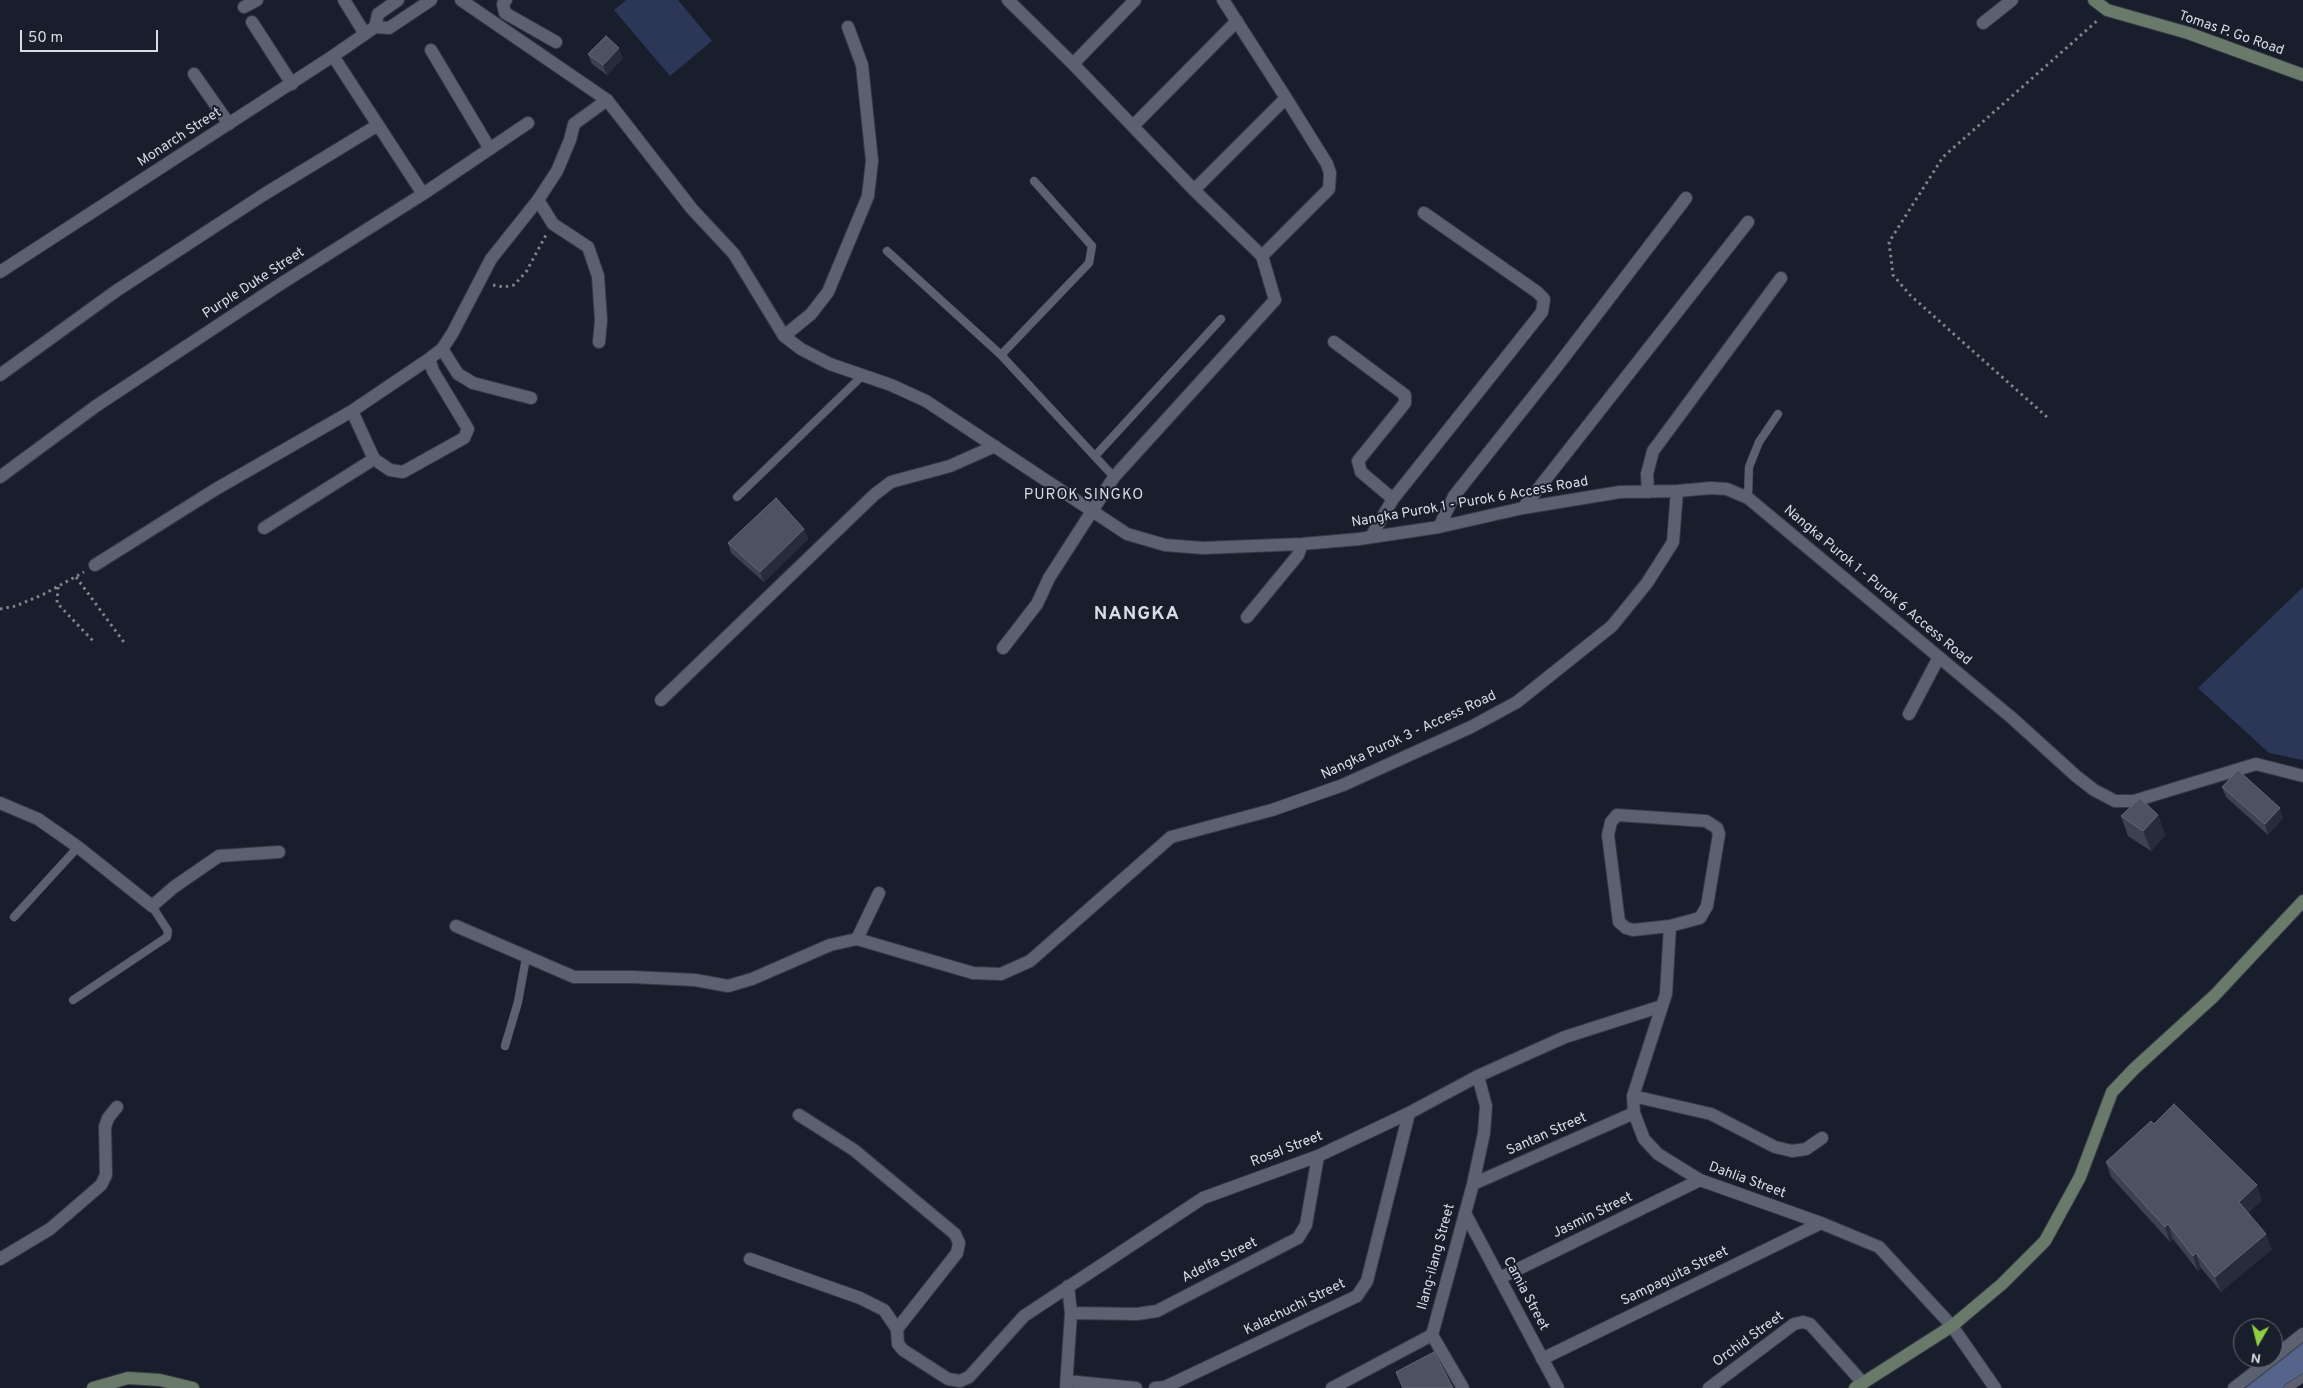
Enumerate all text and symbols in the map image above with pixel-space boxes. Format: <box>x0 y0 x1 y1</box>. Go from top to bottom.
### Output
street label: Tomas P. Go Road <box>2176 8 2286 60</box>
scale bar <box>22 20 160 52</box>
text: 50 m <box>28 29 63 48</box>
street label: Monarch Street <box>135 105 225 171</box>
street label: Purple Duke Street <box>200 245 308 323</box>
street label: Nangka Purok 1 - Purok 6 Access Road <box>1350 474 1590 532</box>
district label: PUROK SINGKO <box>1022 487 1146 505</box>
street label: Nangka Purok 1 - Purok 6 Access Road <box>1780 502 1974 670</box>
district label: NANGKA <box>1093 604 1181 626</box>
street label: Nangka Purok 3 - Access Road <box>1319 688 1499 784</box>
street label: Santan Street <box>1504 1110 1590 1160</box>
street label: Rosal Street <box>1249 1129 1325 1171</box>
street label: Dahlia Street <box>1706 1159 1788 1203</box>
street label: Jasmin Street <box>1550 1189 1636 1243</box>
street label: Ilang-ilang Street <box>1415 1202 1459 1312</box>
street label: Adelfa Street <box>1180 1235 1260 1287</box>
street label: Sampaguita Street <box>1619 1244 1731 1310</box>
street label: Camia Street <box>1499 1254 1551 1334</box>
street label: Kalachuchi Street <box>1242 1276 1348 1340</box>
street label: Orchid Street <box>1710 1309 1788 1371</box>
north arrow <box>2233 1318 2283 1368</box>
text: N <box>2250 1348 2262 1366</box>

